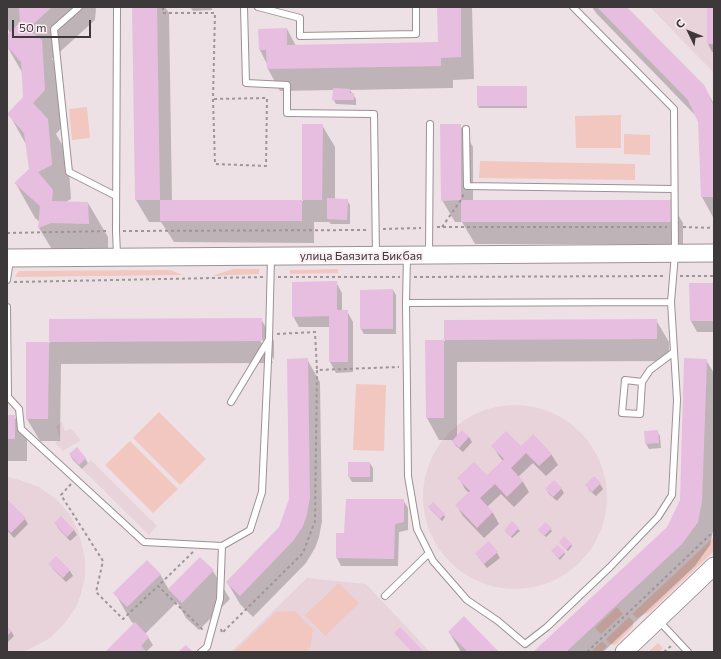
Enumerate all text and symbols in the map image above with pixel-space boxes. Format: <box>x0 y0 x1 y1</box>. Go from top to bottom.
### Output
scale bar <box>14 12 93 38</box>
north arrow <box>669 12 709 52</box>
text: С <box>673 16 687 31</box>
text: 50 m <box>19 20 47 34</box>
street label: улица Баязита Бикбая <box>300 249 422 263</box>

